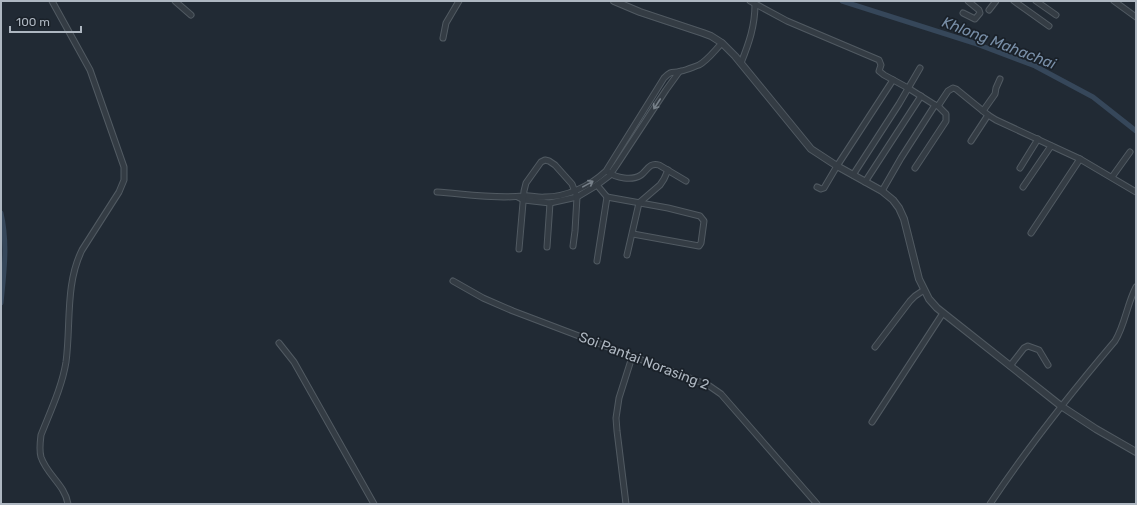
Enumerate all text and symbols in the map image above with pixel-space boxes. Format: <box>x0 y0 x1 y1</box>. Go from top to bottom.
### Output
scale bar <box>10 8 81 34</box>
water label: Khlong Mahachai <box>940 13 1059 73</box>
text: 100 m <box>16 15 50 29</box>
one-way arrow <box>653 98 661 109</box>
one-way arrow <box>582 179 594 187</box>
street label: Soi Pantai Norasing 2 <box>576 328 712 394</box>

